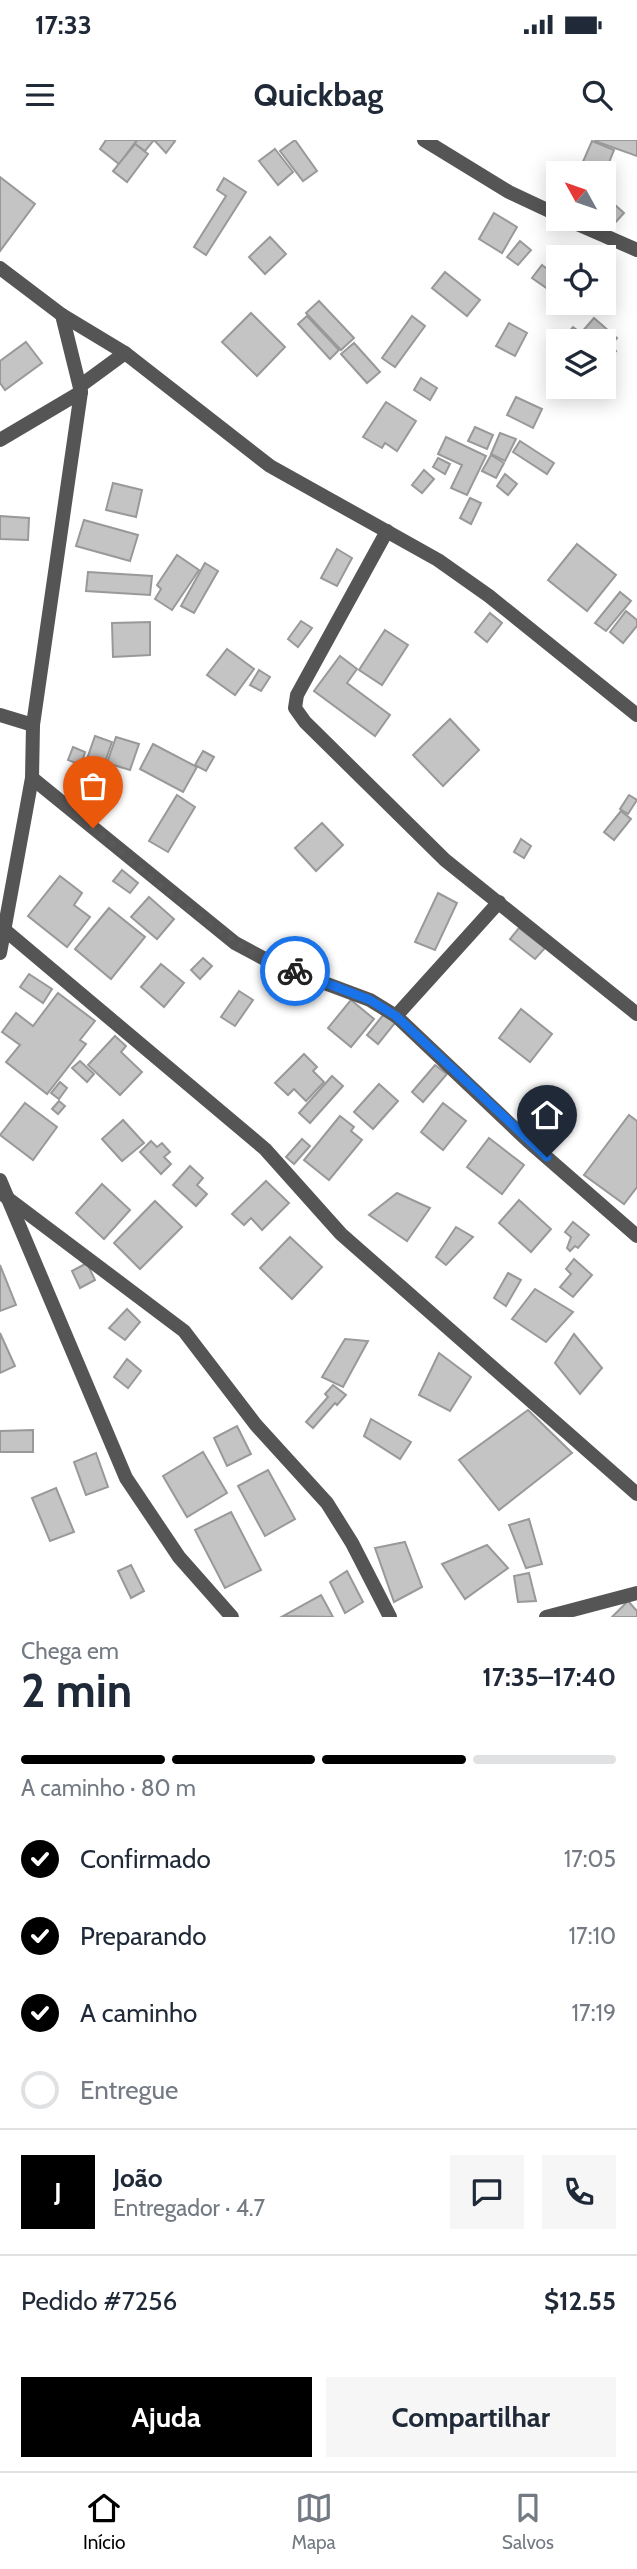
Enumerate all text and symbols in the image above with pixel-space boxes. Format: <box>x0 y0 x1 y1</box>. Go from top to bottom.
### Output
text: 17:33 <box>35 9 92 41</box>
text: Quickbag <box>254 75 383 114</box>
icon: menu <box>21 76 59 114</box>
icon: search <box>578 76 616 114</box>
north arrow <box>546 161 616 231</box>
map controls <box>546 161 616 399</box>
button: locate <box>546 245 616 315</box>
button: layers <box>546 329 616 399</box>
pin <box>63 756 123 828</box>
icon: bag <box>74 767 112 805</box>
courier <box>260 936 330 1006</box>
icon: bike <box>276 952 314 990</box>
pin <box>517 1085 577 1157</box>
icon: home <box>528 1096 566 1134</box>
text: Chega em <box>21 1637 119 1665</box>
text: 17:35–17:40 <box>482 1661 616 1693</box>
text: 2 min <box>21 1663 132 1719</box>
text: A caminho · 80 m <box>21 1774 196 1802</box>
icon: check <box>21 1840 59 1878</box>
text: Confirmado <box>80 1843 211 1875</box>
text: 17:05 <box>564 1845 616 1873</box>
icon: check <box>21 1917 59 1955</box>
text: Preparando <box>80 1920 207 1952</box>
text: 17:10 <box>569 1922 616 1950</box>
icon: check <box>21 1994 59 2032</box>
text: A caminho <box>80 1997 197 2029</box>
text: 17:19 <box>572 1999 616 2027</box>
text: Entregue <box>80 2074 178 2106</box>
button: chat <box>450 2155 524 2229</box>
button: phone <box>542 2155 616 2229</box>
text: João <box>113 2162 163 2194</box>
text: J <box>54 2176 62 2208</box>
text: Entregador · 4.7 <box>113 2194 265 2222</box>
text: Pedido #7256 <box>21 2285 177 2317</box>
text: $12.55 <box>544 2285 616 2317</box>
button: Ajuda <box>21 2377 312 2457</box>
button: Compartilhar <box>326 2377 616 2457</box>
tab: Início <box>83 2489 125 2554</box>
tab: Mapa <box>292 2489 336 2554</box>
tab: Salvos <box>502 2489 554 2554</box>

